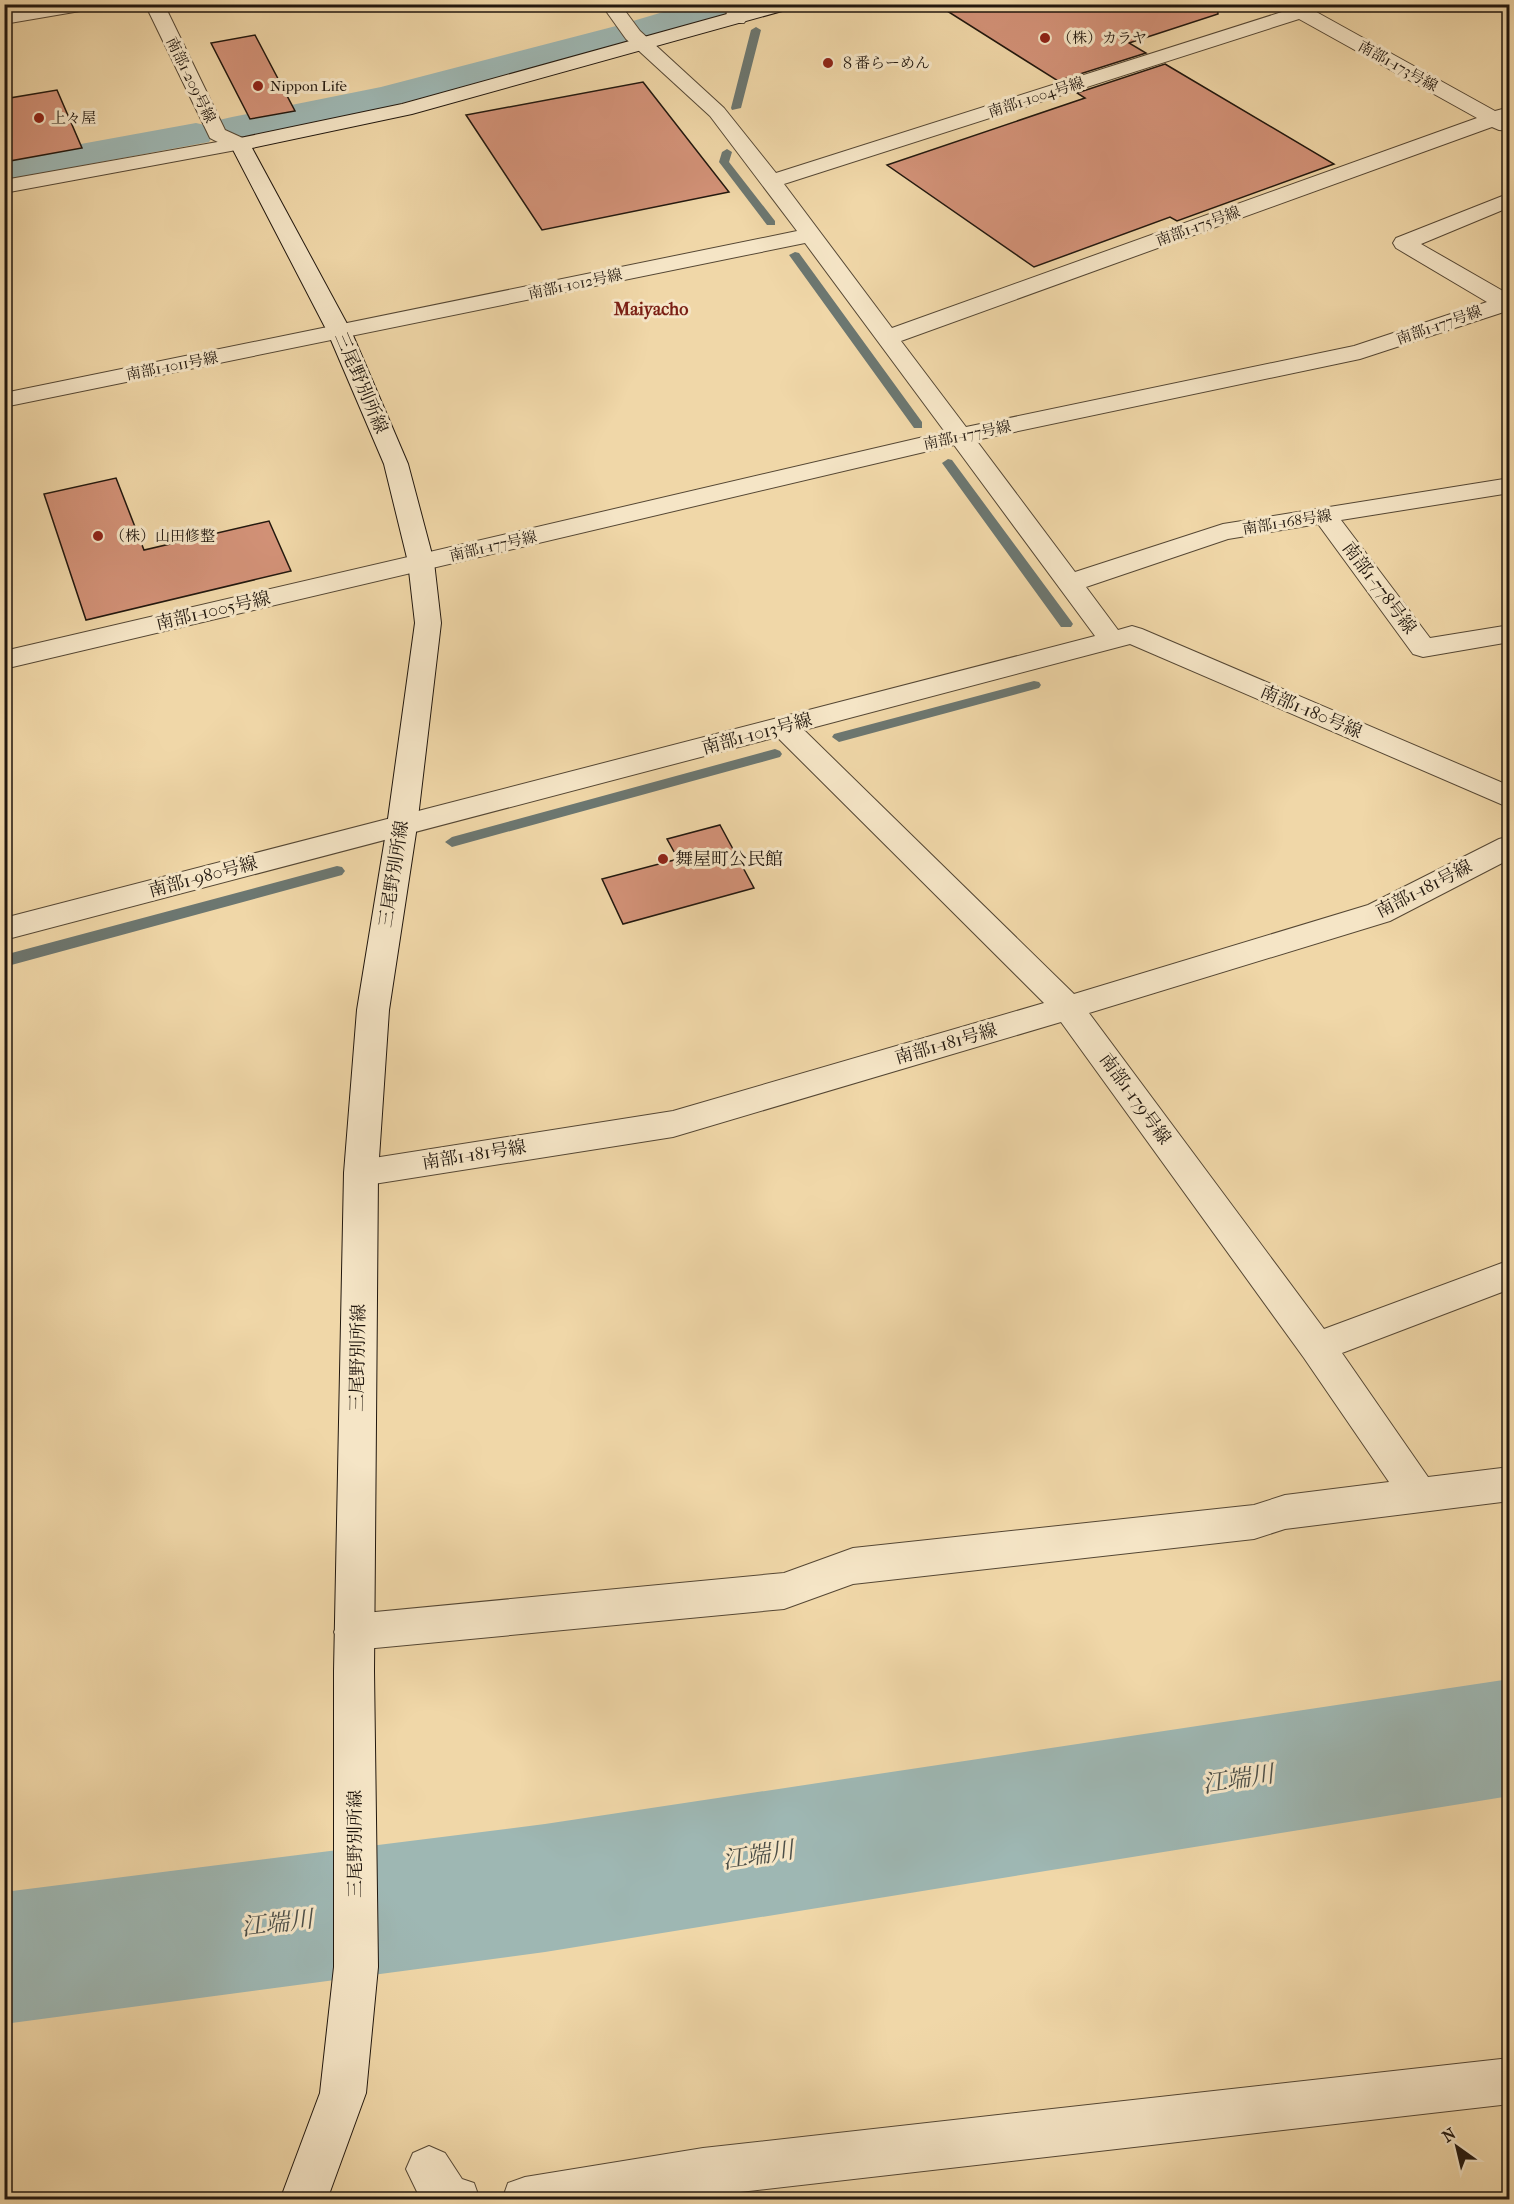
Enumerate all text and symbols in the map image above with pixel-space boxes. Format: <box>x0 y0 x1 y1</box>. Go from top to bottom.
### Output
place label: （株）カラヤ <box>1057 29 1147 47</box>
marker: （株）カラヤ <box>1038 31 1052 45</box>
street label: 南部1-209号線 <box>163 34 219 126</box>
street label: 南部1-173号線 <box>1355 37 1441 95</box>
place label: ８番らーめん <box>840 54 930 72</box>
marker: ８番らーめん <box>821 56 835 70</box>
street label: 南部1-1004号線 <box>986 73 1086 121</box>
place label: Nippon Life <box>270 77 348 95</box>
marker: Nippon Life <box>251 79 265 93</box>
place label: 上々屋 <box>51 109 96 127</box>
marker: 上々屋 <box>32 111 46 125</box>
street label: 南部1-175号線 <box>1153 202 1243 250</box>
street label: 南部1-1012号線 <box>526 265 624 303</box>
district label: Maiyacho <box>613 299 688 320</box>
street label: 南部1-177号線 <box>1394 302 1484 348</box>
street label: 三尾野別所線 <box>330 329 392 437</box>
street label: 南部1-1011号線 <box>124 348 220 384</box>
street label: 南部1-177号線 <box>922 417 1012 453</box>
street label: 南部1-168号線 <box>1241 506 1333 538</box>
place label: （株）山田修整 <box>110 527 215 545</box>
street label: 南部1-177号線 <box>448 527 538 565</box>
marker: （株）山田修整 <box>91 529 105 543</box>
street label: 南部1-778号線 <box>1338 538 1420 638</box>
street label: 南部1-1005号線 <box>154 588 272 634</box>
street label: 南部1-180号線 <box>1257 681 1365 743</box>
street label: 南部1-1013号線 <box>700 709 814 759</box>
street label: 三尾野別所線 <box>375 819 413 929</box>
place label: 舞屋町公民館 <box>675 849 783 870</box>
street label: 南部1-980号線 <box>146 852 260 902</box>
marker: 舞屋町公民館 <box>656 852 670 866</box>
street label: 南部1-181号線 <box>1372 856 1476 922</box>
street label: 南部1-181号線 <box>893 1019 999 1069</box>
street label: 南部1-179号線 <box>1095 1049 1175 1149</box>
street label: 南部1-181号線 <box>421 1136 527 1174</box>
street label: 三尾野別所線 <box>347 1304 369 1412</box>
water label: 江端川 <box>1200 1759 1279 1798</box>
street label: 三尾野別所線 <box>345 1790 366 1898</box>
water label: 江端川 <box>720 1835 799 1874</box>
water label: 江端川 <box>240 1904 317 1941</box>
north arrow <box>1427 2117 1487 2177</box>
text: N <box>1439 2123 1460 2146</box>

